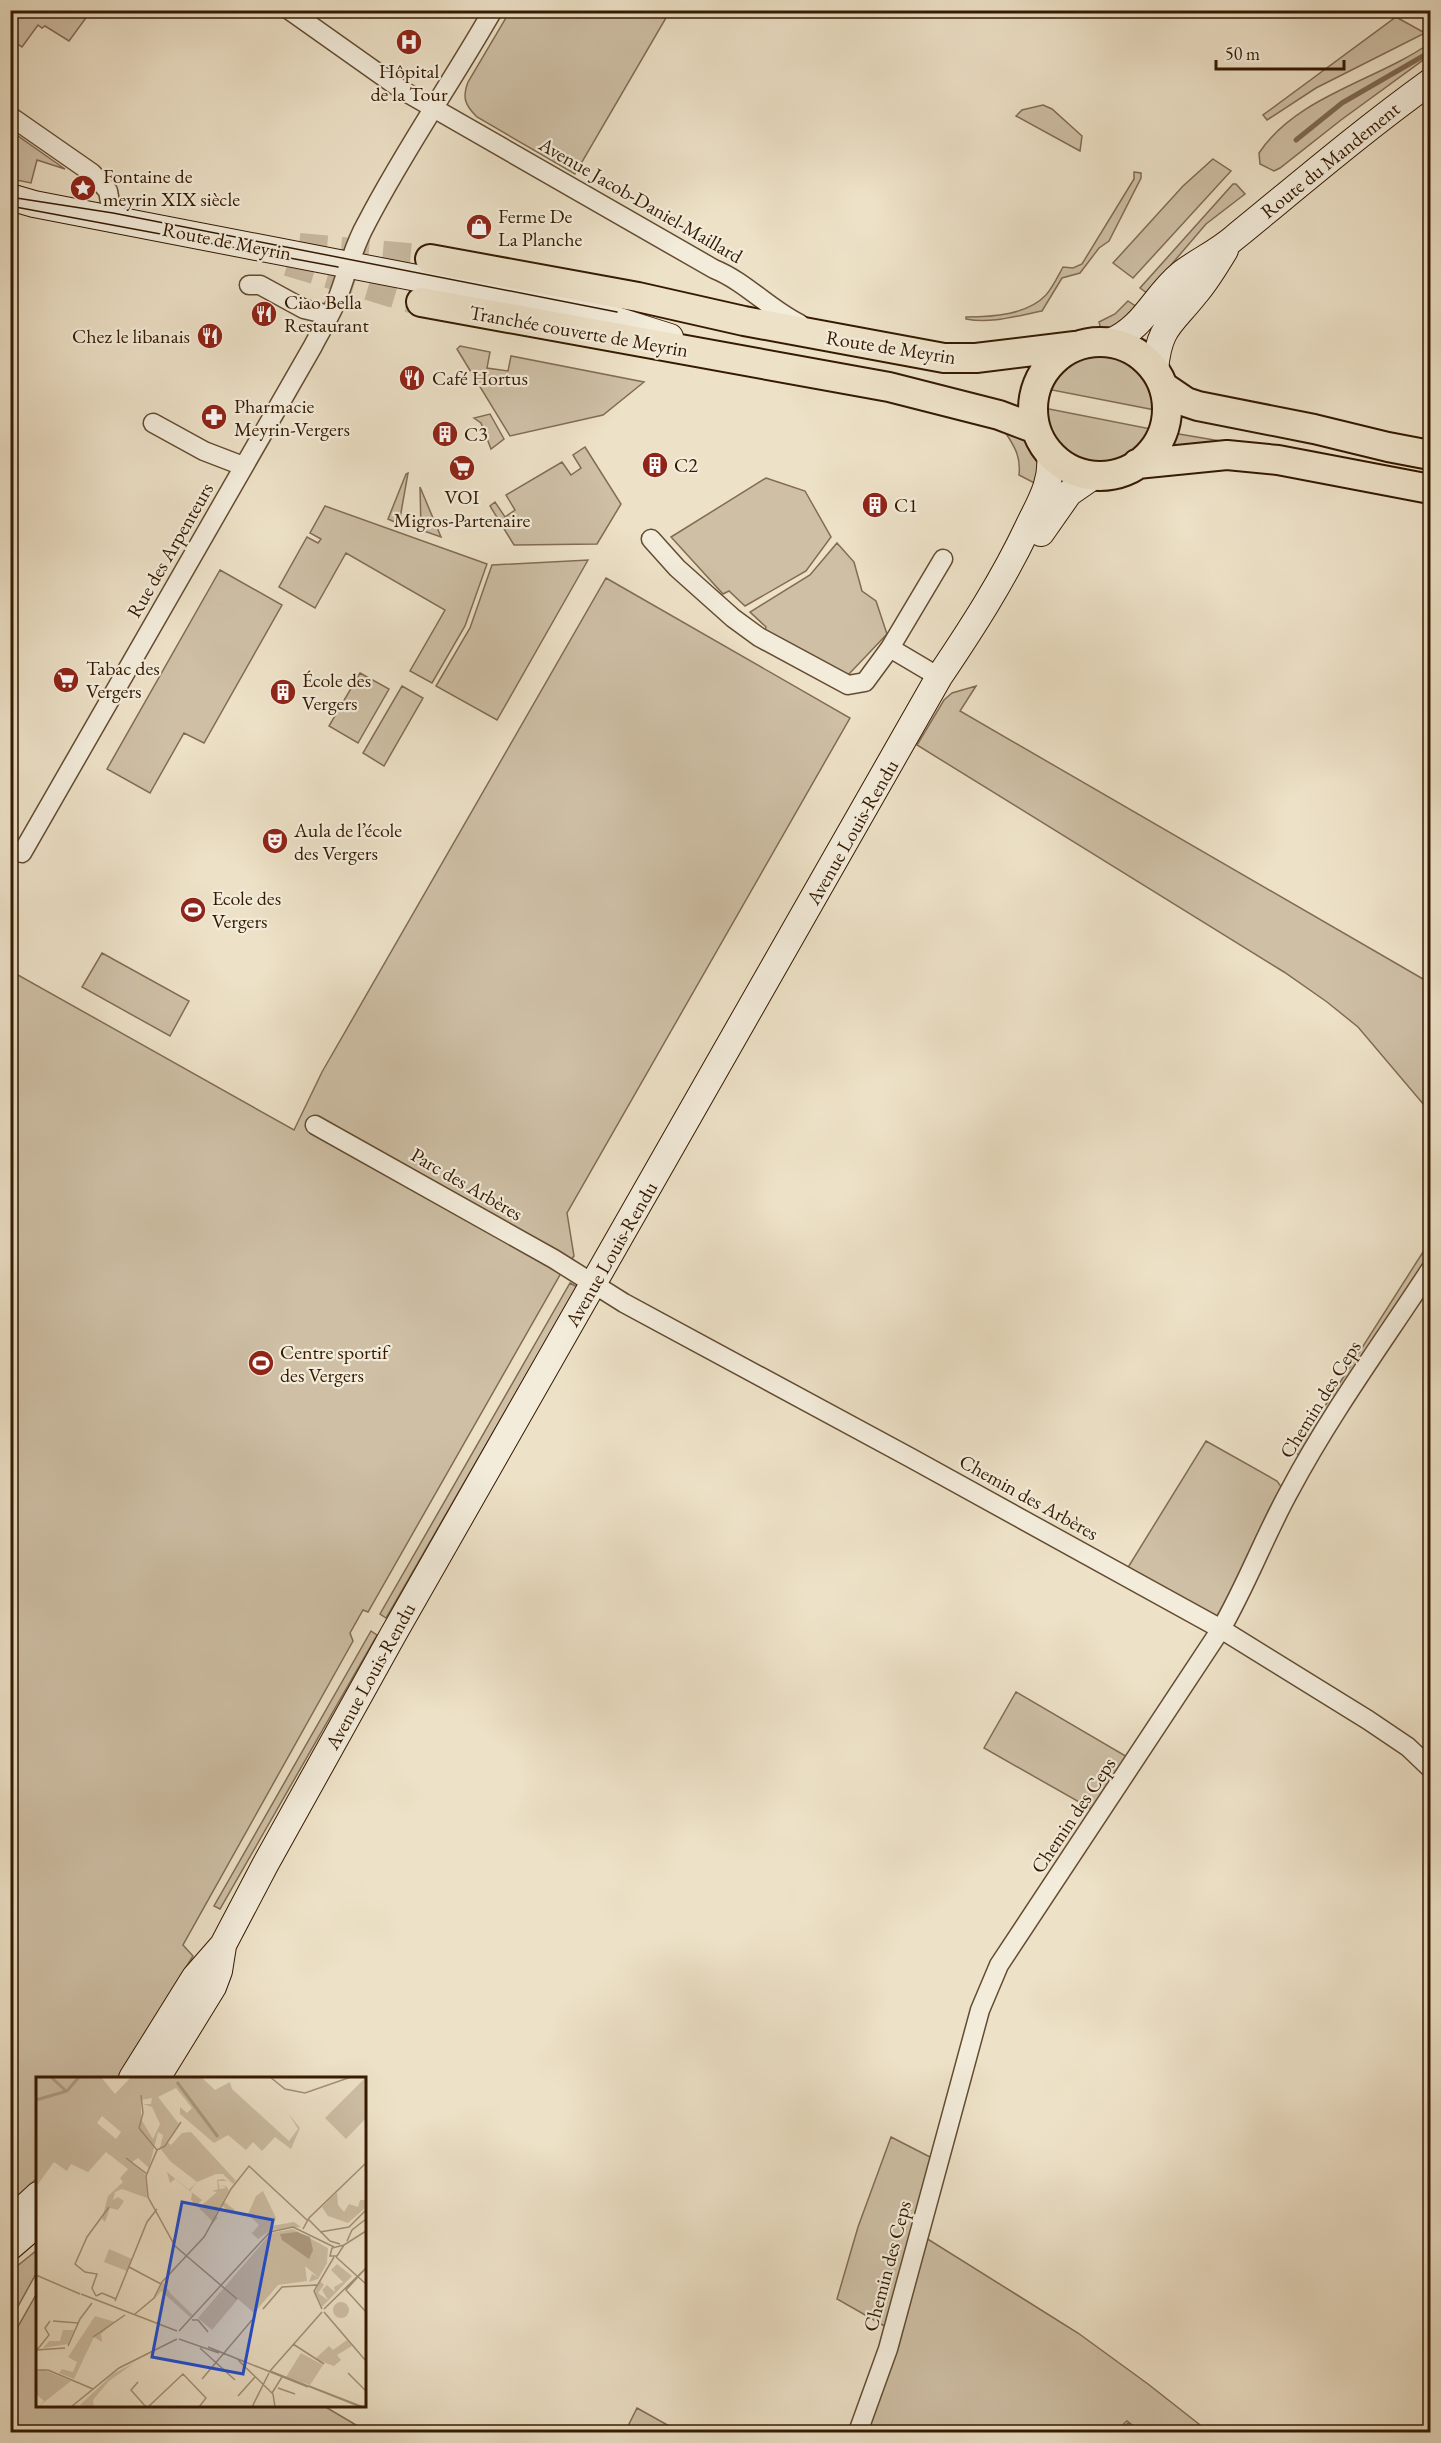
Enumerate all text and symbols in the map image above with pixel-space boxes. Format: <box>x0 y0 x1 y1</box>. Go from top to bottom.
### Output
hospital icon: Hôpital de la Tour <box>394 27 424 57</box>
scale bar <box>1216 33 1344 71</box>
text: 50 m <box>1225 42 1260 65</box>
place label: Hôpital de la Tour <box>370 58 448 107</box>
street label: Route du Mandement <box>1255 95 1405 224</box>
street label: Avenue Jacob-Daniel-Maillard <box>534 130 748 269</box>
place label: Fontaine de meyrin XIX siècle <box>103 163 240 212</box>
place icon: Fontaine de meyrin XIX siècle <box>68 173 98 203</box>
place label: Ferme De La Planche <box>498 203 582 252</box>
shop icon: Ferme De La Planche <box>464 212 494 242</box>
street label: Route de Meyrin <box>160 216 294 266</box>
place label: Ciao Bella Restaurant <box>284 289 370 338</box>
restaurant icon: Ciao Bella Restaurant <box>249 299 279 329</box>
street label: Tranchée couverte de Meyrin <box>468 299 691 363</box>
restaurant icon: Chez le libanais <box>195 321 225 351</box>
place label: Chez le libanais <box>72 323 190 349</box>
street label: Route de Meyrin <box>824 324 958 370</box>
restaurant icon: Café Hortus <box>397 363 427 393</box>
place label: Café Hortus <box>432 365 528 391</box>
place label: Pharmacie Meyrin-Vergers <box>234 393 350 442</box>
pharmacy icon: Pharmacie Meyrin-Vergers <box>199 402 229 432</box>
building icon: C3 <box>430 419 460 449</box>
place label: C3 <box>464 421 488 447</box>
building icon: C2 <box>640 450 670 480</box>
place label: C2 <box>674 452 698 478</box>
supermarket icon: VOI Migros-Partenaire <box>447 453 477 483</box>
street label: Rue des Arpenteurs <box>121 478 219 622</box>
place label: VOI Migros-Partenaire <box>394 484 531 533</box>
building icon: C1 <box>860 490 890 520</box>
place label: C1 <box>894 492 918 518</box>
place label: Tabac des Vergers <box>86 655 160 704</box>
supermarket icon: Tabac des Vergers <box>51 665 81 695</box>
place label: École des Vergers <box>302 667 371 716</box>
building icon: École des Vergers <box>268 677 298 707</box>
street label: Avenue Louis-Rendu <box>799 754 904 910</box>
place label: Aula de l’école des Vergers <box>293 817 402 866</box>
theatre icon: Aula de l’école des Vergers <box>260 826 290 856</box>
place label: Ecole des Vergers <box>212 885 281 934</box>
sports icon: Ecole des Vergers <box>178 895 208 925</box>
street label: Parc des Arbères <box>406 1142 528 1226</box>
street label: Avenue Louis-Rendu <box>558 1176 663 1332</box>
street label: Chemin des Ceps <box>1273 1335 1367 1463</box>
place label: Centre sportif des Vergers <box>280 1339 391 1388</box>
sports icon: Centre sportif des Vergers <box>246 1348 276 1378</box>
street label: Chemin des Arbères <box>955 1448 1103 1546</box>
street label: Avenue Louis-Rendu <box>318 1598 421 1755</box>
street label: Chemin des Ceps <box>1025 1752 1121 1878</box>
inset map <box>36 2077 366 2407</box>
street label: Chemin des Ceps <box>857 2198 917 2334</box>

